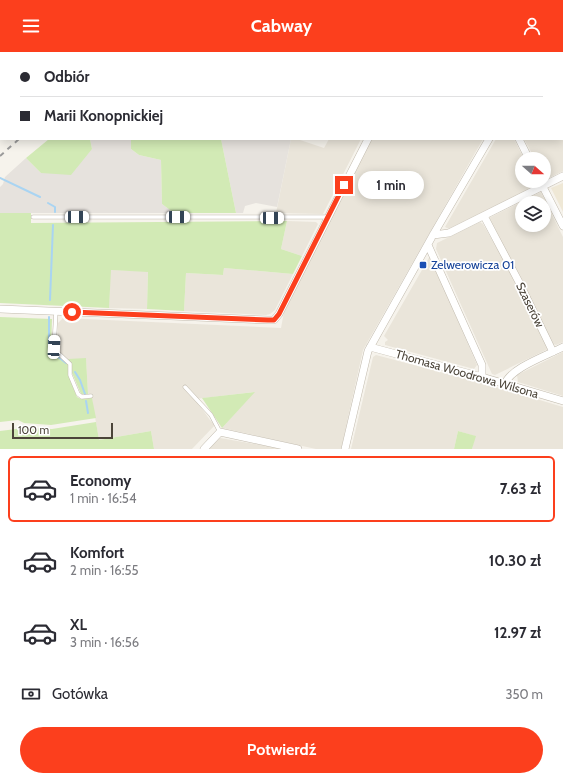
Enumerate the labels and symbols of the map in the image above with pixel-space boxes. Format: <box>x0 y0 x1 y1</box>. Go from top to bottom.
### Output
north arrow <box>515 152 551 188</box>
callout: 1 min <box>358 171 424 199</box>
route end <box>335 176 353 194</box>
car <box>65 211 89 223</box>
car <box>166 211 190 223</box>
car <box>260 212 284 224</box>
place label: Zelwerowicza 01 <box>431 257 514 272</box>
marker: Zelwerowicza 01 <box>418 260 428 270</box>
street label: Szaserów <box>513 280 548 330</box>
route start <box>63 303 81 321</box>
car <box>47 335 61 359</box>
street label: Thomasa Woodrowa Wilsona <box>394 346 541 401</box>
scale bar <box>12 421 113 440</box>

